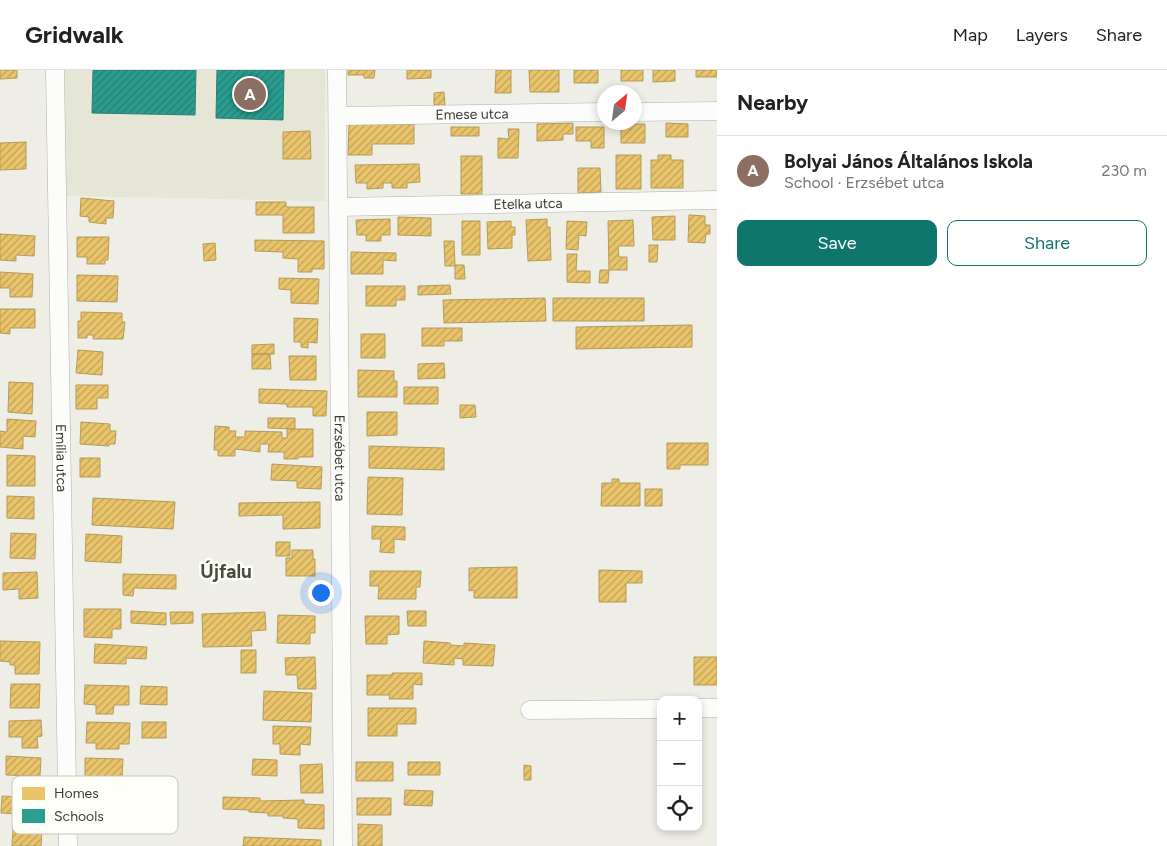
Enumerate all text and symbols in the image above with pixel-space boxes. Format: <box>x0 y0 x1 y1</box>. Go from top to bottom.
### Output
text: Gridwalk <box>25 20 124 49</box>
text: Map <box>953 24 988 46</box>
text: Layers <box>1016 24 1068 46</box>
text: Share <box>1096 24 1142 46</box>
pin: A <box>234 75 266 113</box>
north arrow <box>597 85 642 130</box>
text: Nearby <box>737 90 808 115</box>
street label: Emese utca <box>435 105 509 123</box>
text: Bolyai János Általános Iskola <box>784 150 1033 173</box>
text: A <box>747 161 759 180</box>
text: 230 m <box>1102 161 1147 180</box>
text: School · Erzsébet utca <box>784 173 944 192</box>
street label: Etelka utca <box>493 194 563 213</box>
button: Save <box>737 220 937 266</box>
button: Share <box>947 220 1147 266</box>
street label: Erzsébet utca <box>331 415 349 501</box>
street label: Emília utca <box>52 424 71 492</box>
district label: Újfalu <box>200 560 252 583</box>
your location <box>308 580 334 606</box>
map controls <box>657 696 702 831</box>
button: + <box>657 696 702 741</box>
button: − <box>657 741 702 786</box>
legend <box>12 776 178 834</box>
text: Homes <box>54 785 99 802</box>
button: locate <box>657 786 702 831</box>
text: Schools <box>54 808 104 825</box>

